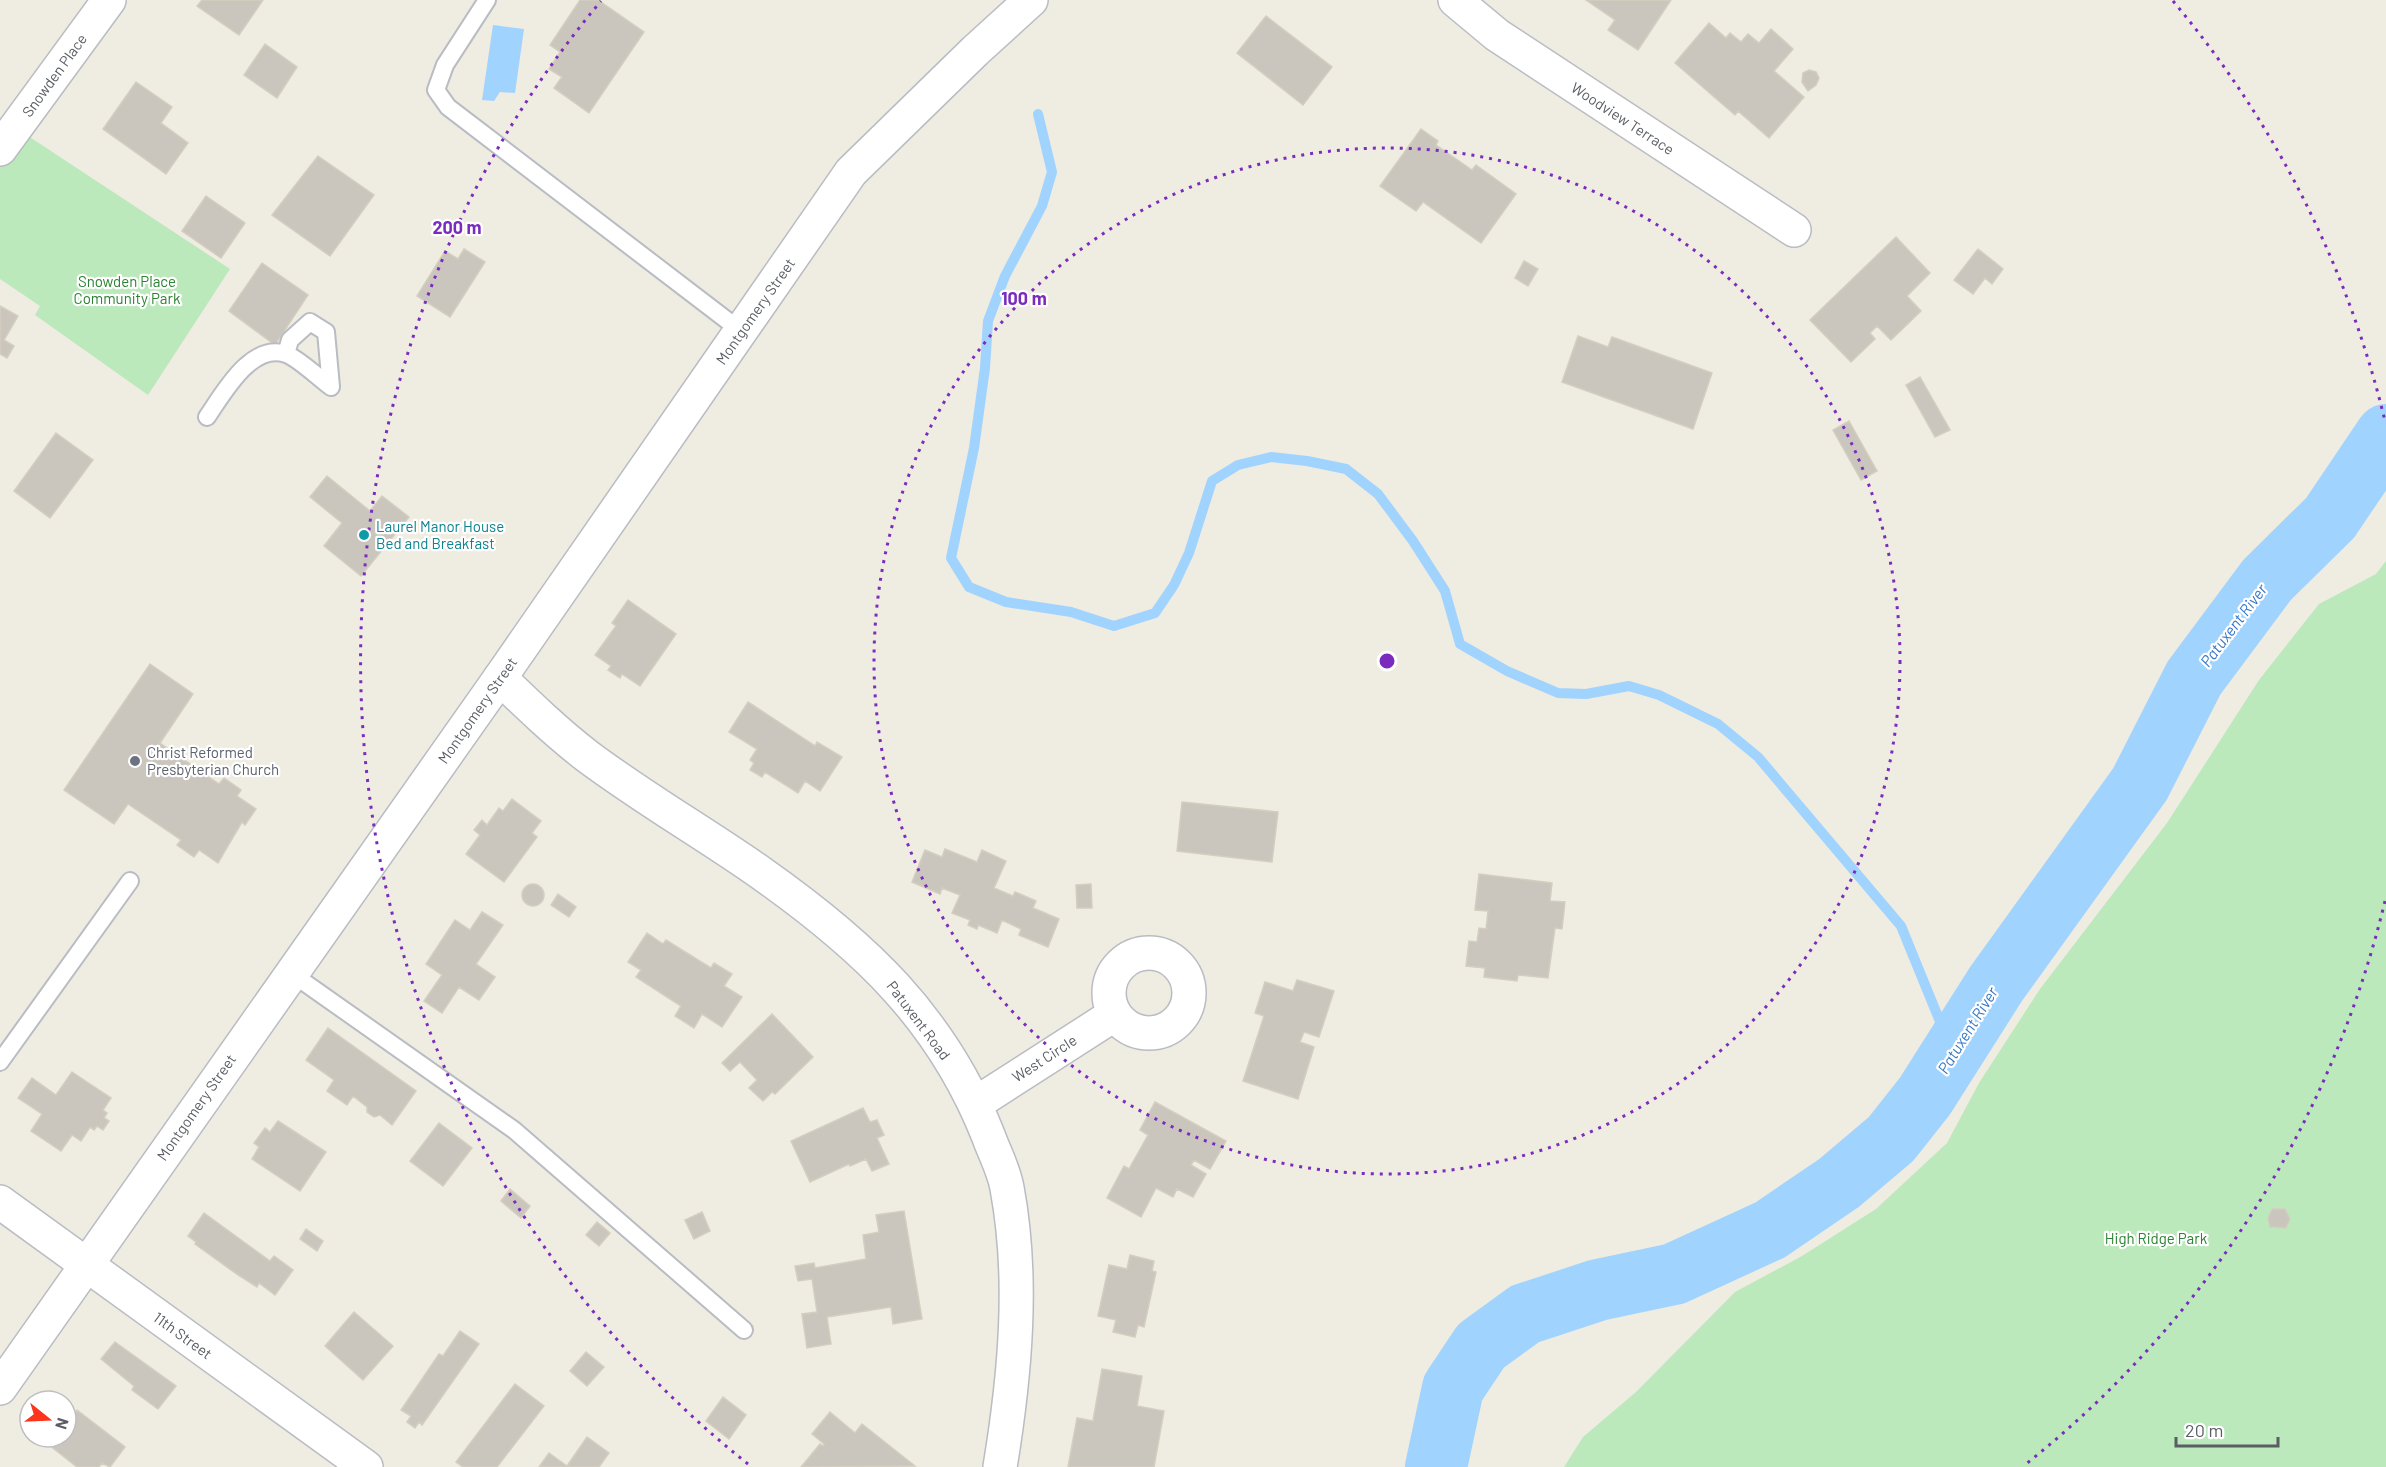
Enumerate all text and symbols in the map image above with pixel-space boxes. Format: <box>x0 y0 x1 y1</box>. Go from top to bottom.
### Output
street label: Snowden Place <box>18 30 90 120</box>
street label: Woodview Terrace <box>1568 78 1678 158</box>
text: 200 m <box>432 216 482 238</box>
street label: Montgomery Street <box>712 254 798 368</box>
park label: Snowden Place Community Park <box>74 272 181 307</box>
text: 100 m <box>1001 287 1047 309</box>
place label: Laurel Manor House Bed and Breakfast <box>376 517 504 552</box>
marker: Laurel Manor House Bed and Breakfast <box>357 528 371 542</box>
water label: Patuxent River <box>2196 579 2271 670</box>
centre of rings <box>1377 651 1397 671</box>
street label: Montgomery Street <box>434 653 520 767</box>
place label: Christ Reformed Presbyterian Church <box>147 743 279 778</box>
marker: Christ Reformed Presbyterian Church <box>128 754 142 768</box>
street label: Patuxent Road <box>883 977 955 1063</box>
water label: Patuxent River <box>1933 982 2002 1077</box>
street label: West Circle <box>1008 1030 1080 1086</box>
street label: Montgomery Street <box>153 1050 239 1164</box>
park label: High Ridge Park <box>2105 1229 2208 1247</box>
street label: 11th Street <box>150 1308 216 1362</box>
north arrow <box>18 1389 78 1449</box>
scale bar <box>2176 1410 2278 1448</box>
text: N <box>52 1416 73 1432</box>
text: 20 m <box>2185 1419 2223 1441</box>

